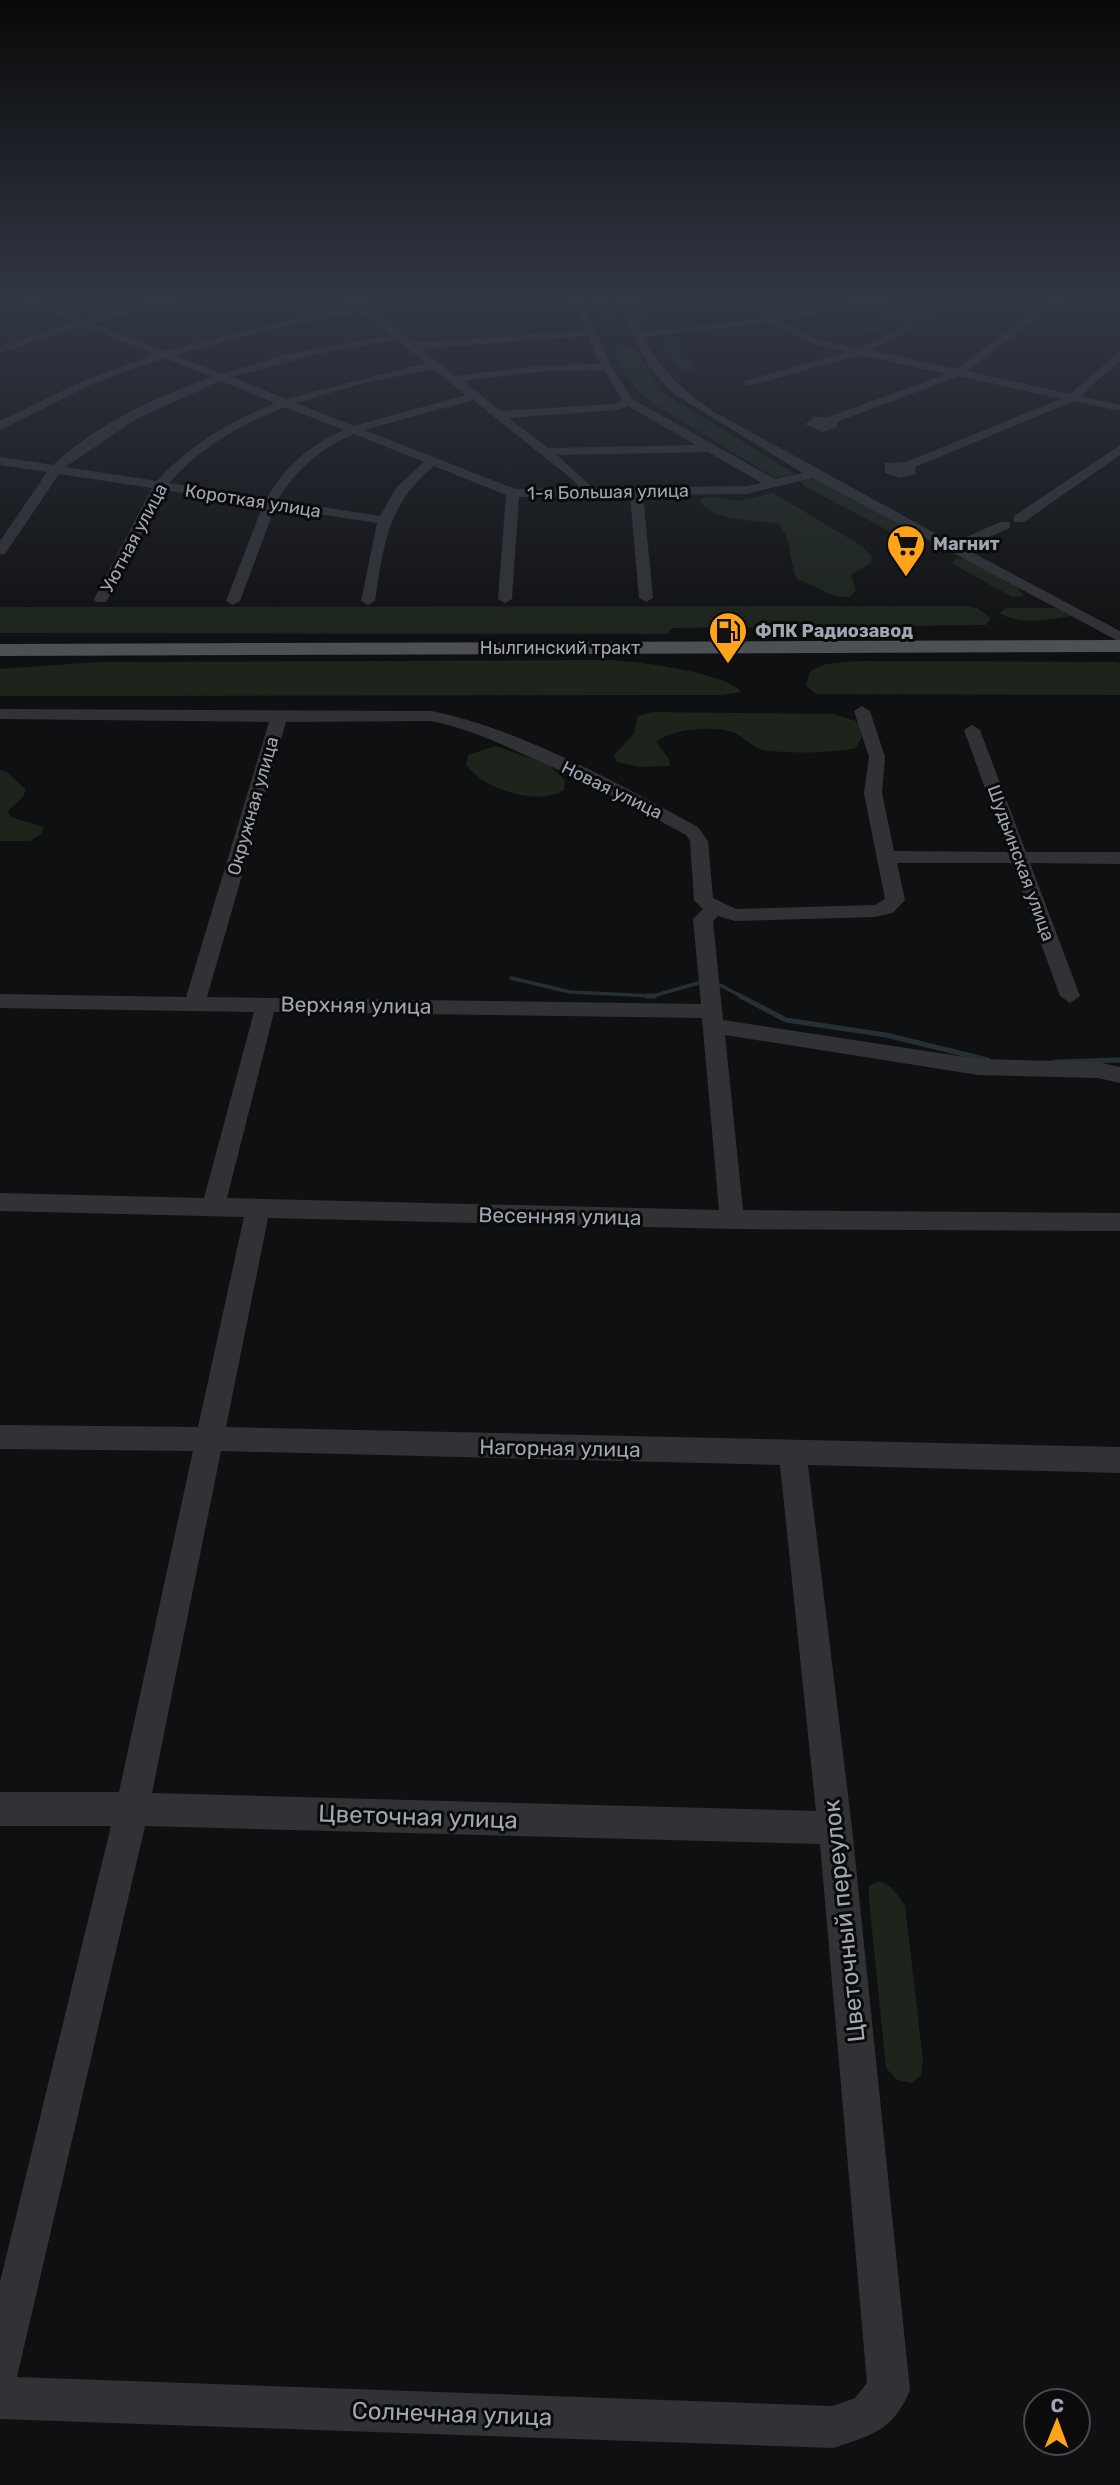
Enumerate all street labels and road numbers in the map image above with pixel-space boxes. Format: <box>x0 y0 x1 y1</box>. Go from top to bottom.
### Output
street label: Короткая улица <box>184 479 322 523</box>
street label: Уютная улица <box>96 480 172 596</box>
street label: 1-я Большая улица <box>527 480 689 504</box>
street label: Нылгинский тракт <box>480 637 640 659</box>
street label: Окружная улица <box>223 734 283 878</box>
street label: Новая улица <box>558 756 666 824</box>
street label: Шудьинская улица <box>983 782 1059 944</box>
street label: Верхняя улица <box>280 991 432 1019</box>
street label: Весенняя улица <box>478 1202 642 1230</box>
street label: Нагорная улица <box>479 1434 641 1462</box>
street label: Цветочный переулок <box>817 1798 871 2044</box>
street label: Цветочная улица <box>318 1800 518 1834</box>
street label: Солнечная улица <box>351 2397 553 2431</box>

